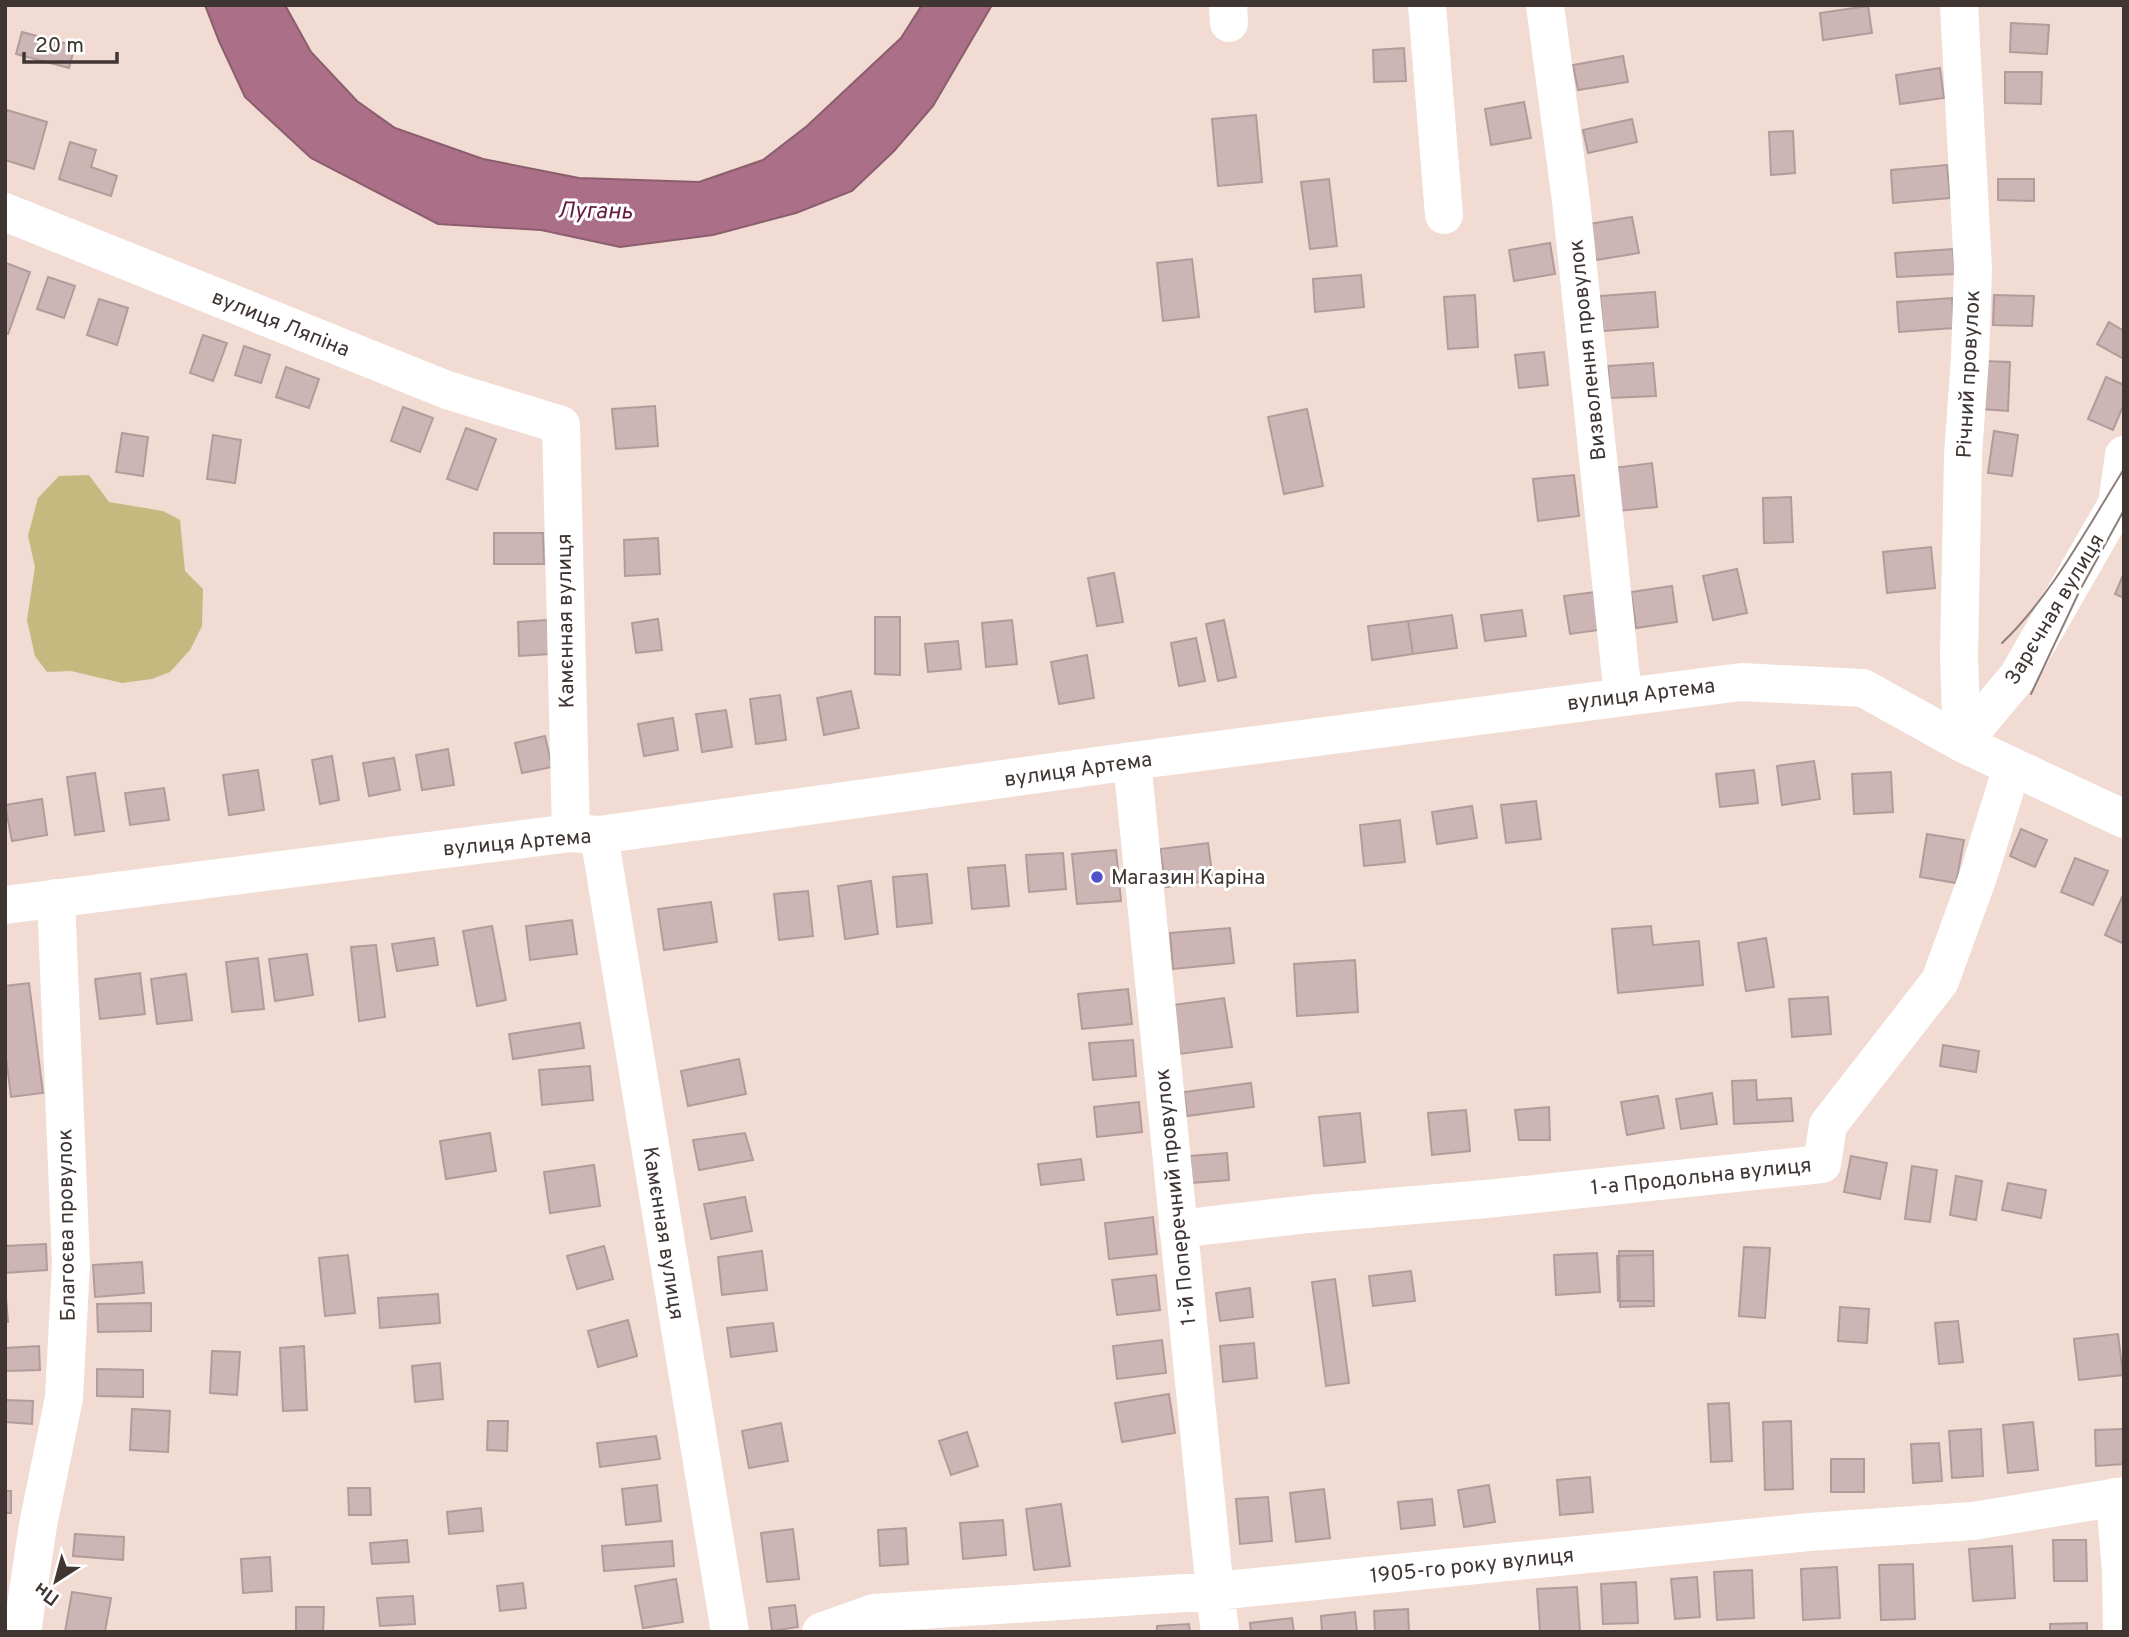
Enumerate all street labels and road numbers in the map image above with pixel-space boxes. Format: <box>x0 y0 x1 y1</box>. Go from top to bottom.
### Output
street label: Визволення провулок <box>1563 238 1614 462</box>
street label: вулиця Ляпіна <box>208 284 353 364</box>
street label: Річний провулок <box>1952 289 1987 459</box>
street label: Зарєчная вулиця <box>1999 529 2111 690</box>
street label: Камєнная вулиця <box>551 533 582 709</box>
street label: вулиця Артема <box>1566 673 1717 718</box>
street label: вулиця Артема <box>1003 747 1154 794</box>
street label: вулиця Артема <box>442 824 593 863</box>
street label: 1-й Поперечний провулок <box>1150 1067 1203 1327</box>
street label: Благоєва провулок <box>52 1128 83 1322</box>
street label: Камєнная вулиця <box>635 1145 690 1322</box>
street label: 1-а Продольна вулиця <box>1589 1152 1813 1203</box>
street label: 1905-го року вулиця <box>1369 1542 1576 1591</box>

